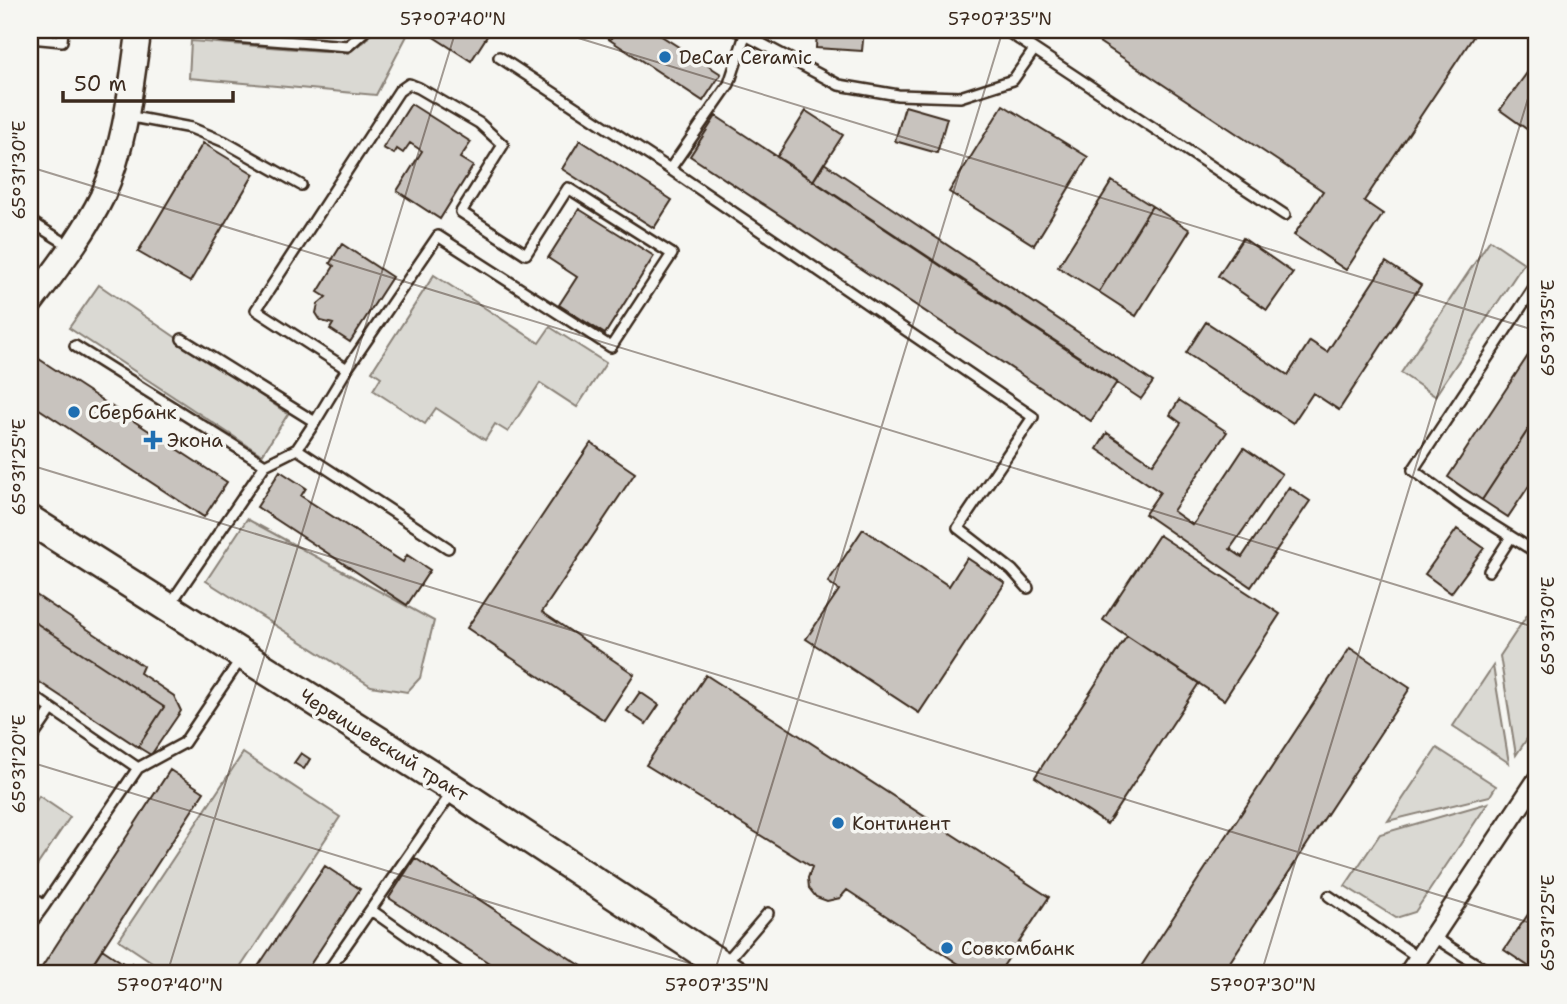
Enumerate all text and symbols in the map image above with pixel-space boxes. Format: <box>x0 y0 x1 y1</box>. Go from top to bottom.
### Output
text: 57°07'40"N <box>400 7 506 31</box>
text: 57°07'35"N <box>948 7 1052 31</box>
place label: DeCar Ceramic <box>679 45 812 70</box>
marker: DeCar Ceramic <box>657 49 673 65</box>
scale bar <box>63 60 233 104</box>
text: 50 m <box>74 70 127 98</box>
text: 65°31'30"E <box>7 120 31 220</box>
text: 65°31'35"E <box>1536 279 1560 377</box>
place label: Сбербанк <box>88 400 177 425</box>
marker: Сбербанк <box>66 404 82 420</box>
text: 65°31'25"E <box>7 418 31 516</box>
place label: Экона <box>167 428 223 453</box>
marker: Экона <box>145 432 161 448</box>
text: 65°31'30"E <box>1536 576 1560 676</box>
street label: Червишевский тракт <box>295 683 474 807</box>
text: 65°31'20"E <box>7 715 31 813</box>
place label: Континент <box>852 811 951 836</box>
marker: Континент <box>830 815 846 831</box>
text: 65°31'25"E <box>1536 874 1560 972</box>
place label: Совкомбанк <box>961 936 1075 961</box>
marker: Совкомбанк <box>939 940 955 956</box>
text: 57°07'40"N <box>117 973 223 997</box>
text: 57°07'35"N <box>665 973 769 997</box>
text: 57°07'30"N <box>1210 973 1316 997</box>

